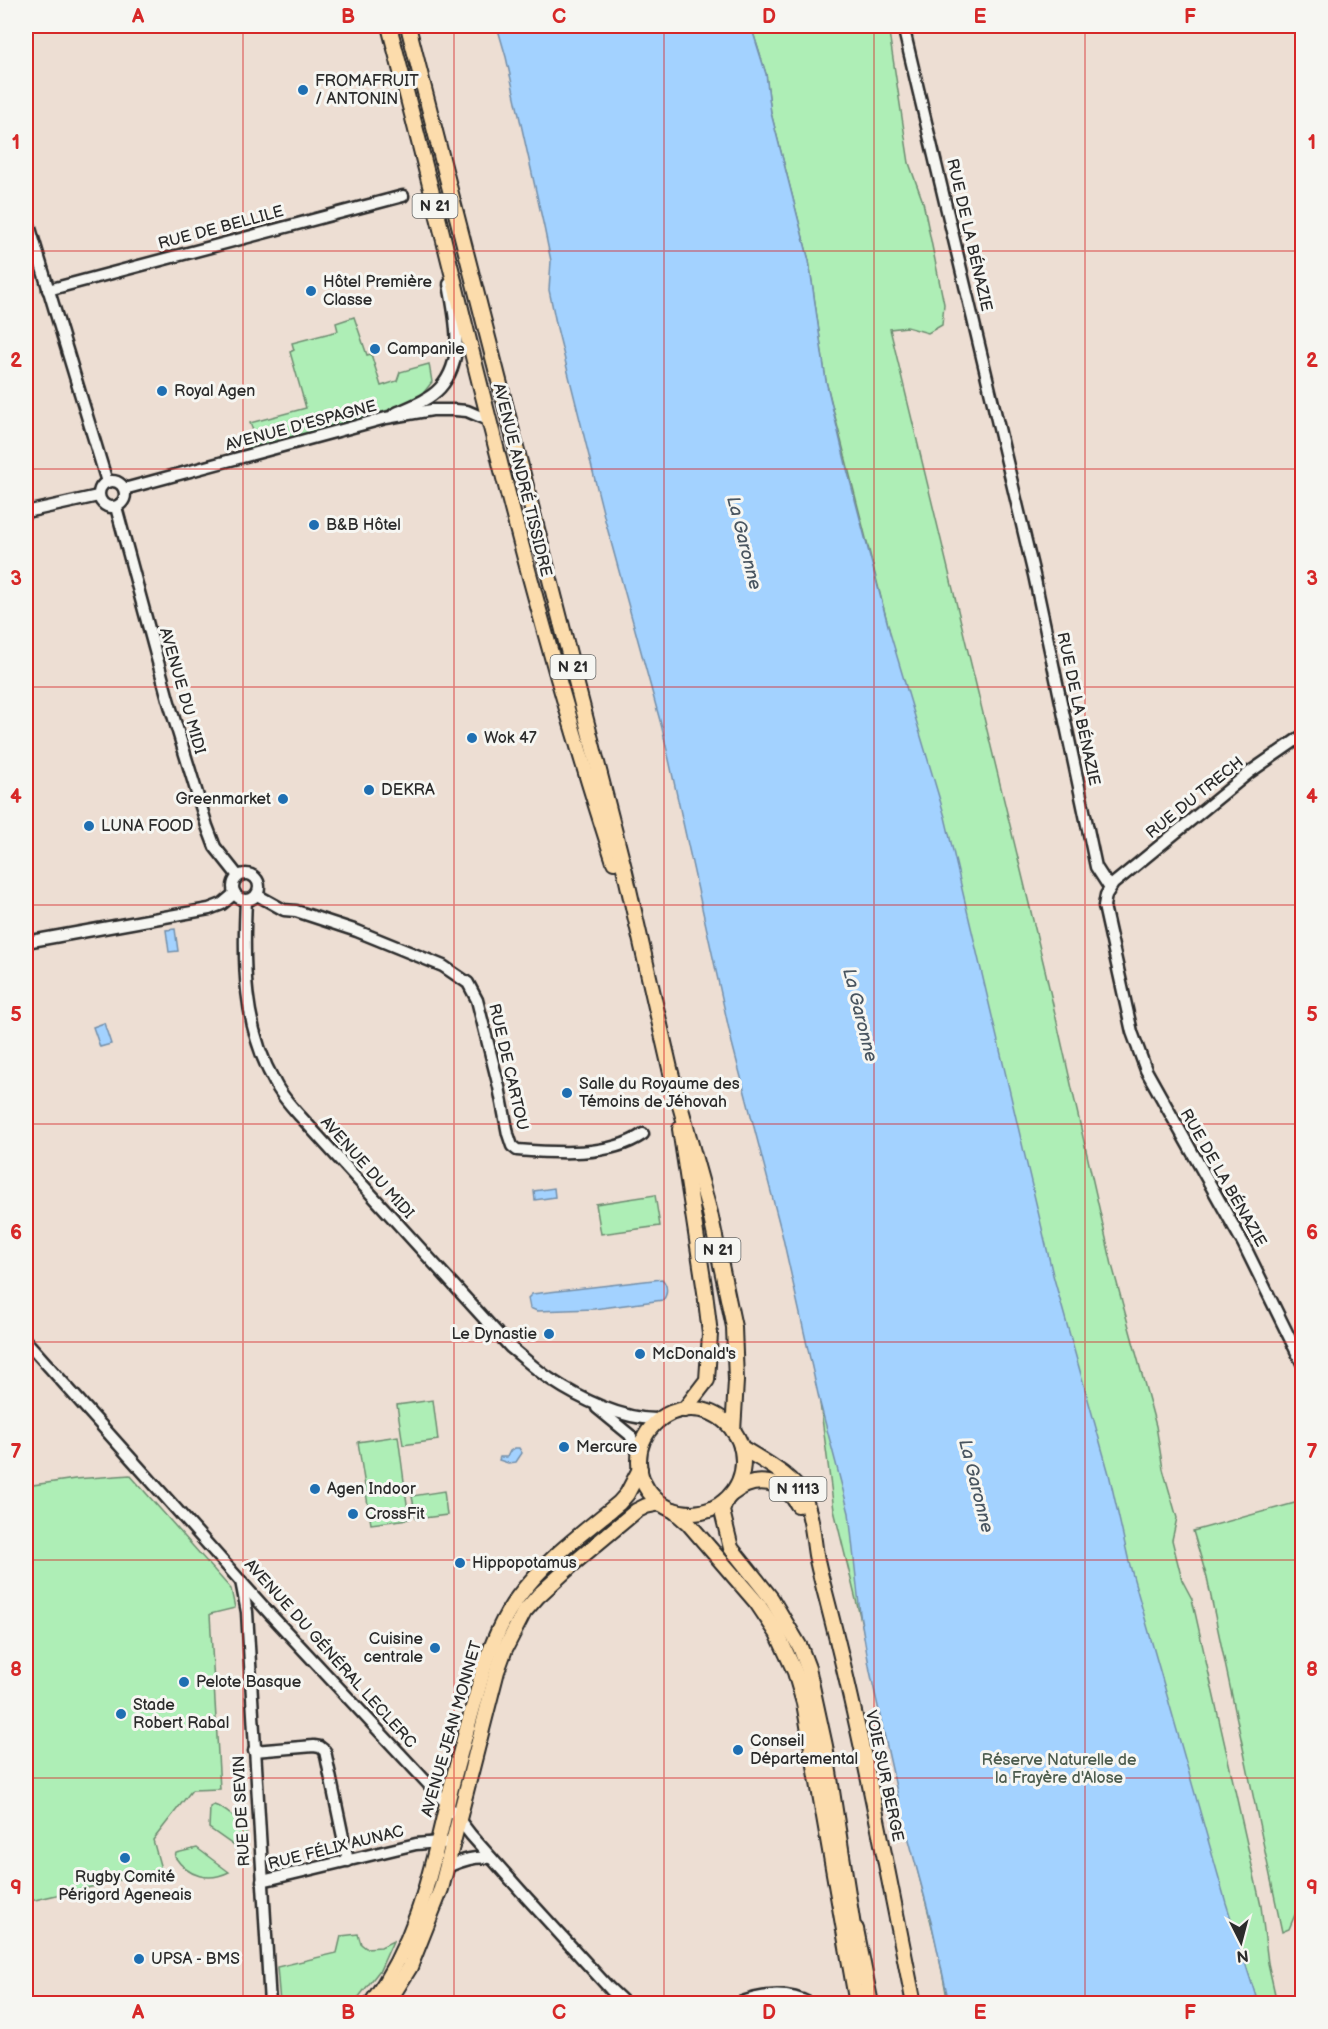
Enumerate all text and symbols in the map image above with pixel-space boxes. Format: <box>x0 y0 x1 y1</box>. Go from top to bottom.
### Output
text: A <box>131 5 145 29</box>
text: B <box>341 5 355 29</box>
text: C <box>552 5 566 29</box>
text: D <box>762 5 776 29</box>
text: E <box>974 5 987 29</box>
text: F <box>1184 5 1196 29</box>
place label: FROMAFRUIT / ANTONIN <box>315 72 419 109</box>
marker: FROMAFRUIT / ANTONIN <box>296 83 310 97</box>
text: 1 <box>12 131 20 155</box>
text: 1 <box>1308 131 1316 155</box>
street label: RUE DE LA BÉNAZIE <box>942 156 998 313</box>
road number: N 21 <box>412 194 458 218</box>
street label: RUE DE BELLILE <box>156 202 286 254</box>
place label: Hôtel Première Classe <box>323 273 432 310</box>
marker: Hôtel Première Classe <box>304 284 318 298</box>
place label: Campanile <box>387 340 465 359</box>
marker: Campanile <box>368 342 382 356</box>
text: 2 <box>10 349 22 373</box>
text: 2 <box>1306 349 1318 373</box>
street label: AVENUE ANDRÉ TISSIDRE <box>489 381 557 579</box>
place label: Royal Agen <box>174 382 255 401</box>
marker: Royal Agen <box>155 384 169 398</box>
street label: AVENUE D'ESPAGNE <box>223 397 379 455</box>
water label: La Garonne <box>722 494 766 592</box>
place label: B&B Hôtel <box>326 516 401 535</box>
marker: B&B Hôtel <box>307 518 321 532</box>
text: 3 <box>10 567 22 591</box>
text: 3 <box>1306 567 1318 591</box>
street label: AVENUE DU MIDI <box>155 626 209 756</box>
street label: RUE DE LA BÉNAZIE <box>1052 630 1105 787</box>
road number: N 21 <box>550 655 596 679</box>
place label: Wok 47 <box>484 729 537 748</box>
marker: Wok 47 <box>465 731 479 745</box>
street label: RUE DU TRECH <box>1143 753 1247 843</box>
place label: DEKRA <box>381 781 435 800</box>
marker: DEKRA <box>362 783 376 797</box>
text: 4 <box>10 785 22 809</box>
text: 4 <box>1306 785 1318 809</box>
place label: Greenmarket <box>176 790 271 809</box>
marker: Greenmarket <box>276 792 290 806</box>
place label: LUNA FOOD <box>101 817 193 836</box>
marker: LUNA FOOD <box>82 819 96 833</box>
water label: La Garonne <box>838 966 882 1064</box>
street label: RUE DE CARTOU <box>484 1002 532 1132</box>
text: 5 <box>10 1003 22 1027</box>
text: 5 <box>1306 1003 1318 1027</box>
place label: Salle du Royaume des Témoins de Jéhovah <box>579 1075 740 1112</box>
marker: Salle du Royaume des Témoins de Jéhovah <box>560 1086 574 1100</box>
street label: RUE DE LA BÉNAZIE <box>1176 1105 1272 1250</box>
street label: AVENUE DU MIDI <box>316 1113 418 1223</box>
text: 6 <box>10 1221 22 1245</box>
text: 6 <box>1306 1221 1318 1245</box>
road number: N 21 <box>696 1238 740 1262</box>
place label: Le Dynastie <box>451 1325 538 1344</box>
marker: Le Dynastie <box>542 1327 556 1341</box>
place label: McDonald's <box>652 1345 736 1364</box>
marker: McDonald's <box>633 1347 647 1361</box>
water label: La Garonne <box>954 1437 998 1535</box>
place label: Mercure <box>576 1438 638 1457</box>
text: 7 <box>10 1440 22 1464</box>
marker: Mercure <box>557 1440 571 1454</box>
text: 7 <box>1306 1440 1318 1464</box>
road number: N 1113 <box>770 1477 826 1501</box>
place label: Agen Indoor <box>327 1480 416 1499</box>
marker: Agen Indoor <box>308 1482 322 1496</box>
place label: CrossFit <box>365 1505 425 1524</box>
marker: CrossFit <box>346 1507 360 1521</box>
street label: AVENUE DU GÉNÉRAL LECLERC <box>240 1554 421 1752</box>
place label: Hippopotamus <box>472 1554 577 1573</box>
marker: Hippopotamus <box>453 1556 467 1570</box>
place label: Cuisine centrale <box>364 1630 424 1667</box>
street label: AVENUE JEAN MONNET <box>418 1638 486 1819</box>
marker: Cuisine centrale <box>428 1641 442 1655</box>
text: 8 <box>10 1658 22 1682</box>
text: 8 <box>1306 1658 1318 1682</box>
place label: Pelote Basque <box>196 1673 302 1692</box>
marker: Pelote Basque <box>177 1675 191 1689</box>
place label: Stade Robert Rabal <box>133 1696 229 1733</box>
marker: Stade Robert Rabal <box>114 1707 128 1721</box>
street label: VOIE SUR BERGE <box>861 1709 907 1843</box>
place label: Conseil Départemental <box>750 1732 858 1769</box>
marker: Conseil Départemental <box>731 1743 745 1757</box>
park label: Réserve Naturelle de la Frayère d'Alose <box>982 1751 1137 1788</box>
street label: RUE DE SEVIN <box>230 1755 254 1867</box>
street label: RUE FÉLIX AUNAC <box>266 1820 406 1874</box>
marker: Rugby Comité Périgord Ageneais <box>118 1851 132 1865</box>
place label: Rugby Comité Périgord Ageneais <box>58 1868 192 1905</box>
text: 9 <box>10 1876 22 1900</box>
text: 9 <box>1306 1876 1318 1900</box>
north arrow <box>1211 1912 1271 1972</box>
text: N <box>1235 1945 1249 1966</box>
place label: UPSA - BMS <box>151 1950 240 1969</box>
marker: UPSA - BMS <box>132 1952 146 1966</box>
text: A <box>131 2001 145 2025</box>
text: B <box>341 2001 355 2025</box>
text: C <box>552 2001 566 2025</box>
text: D <box>762 2001 776 2025</box>
text: E <box>974 2001 987 2025</box>
text: F <box>1184 2001 1196 2025</box>

